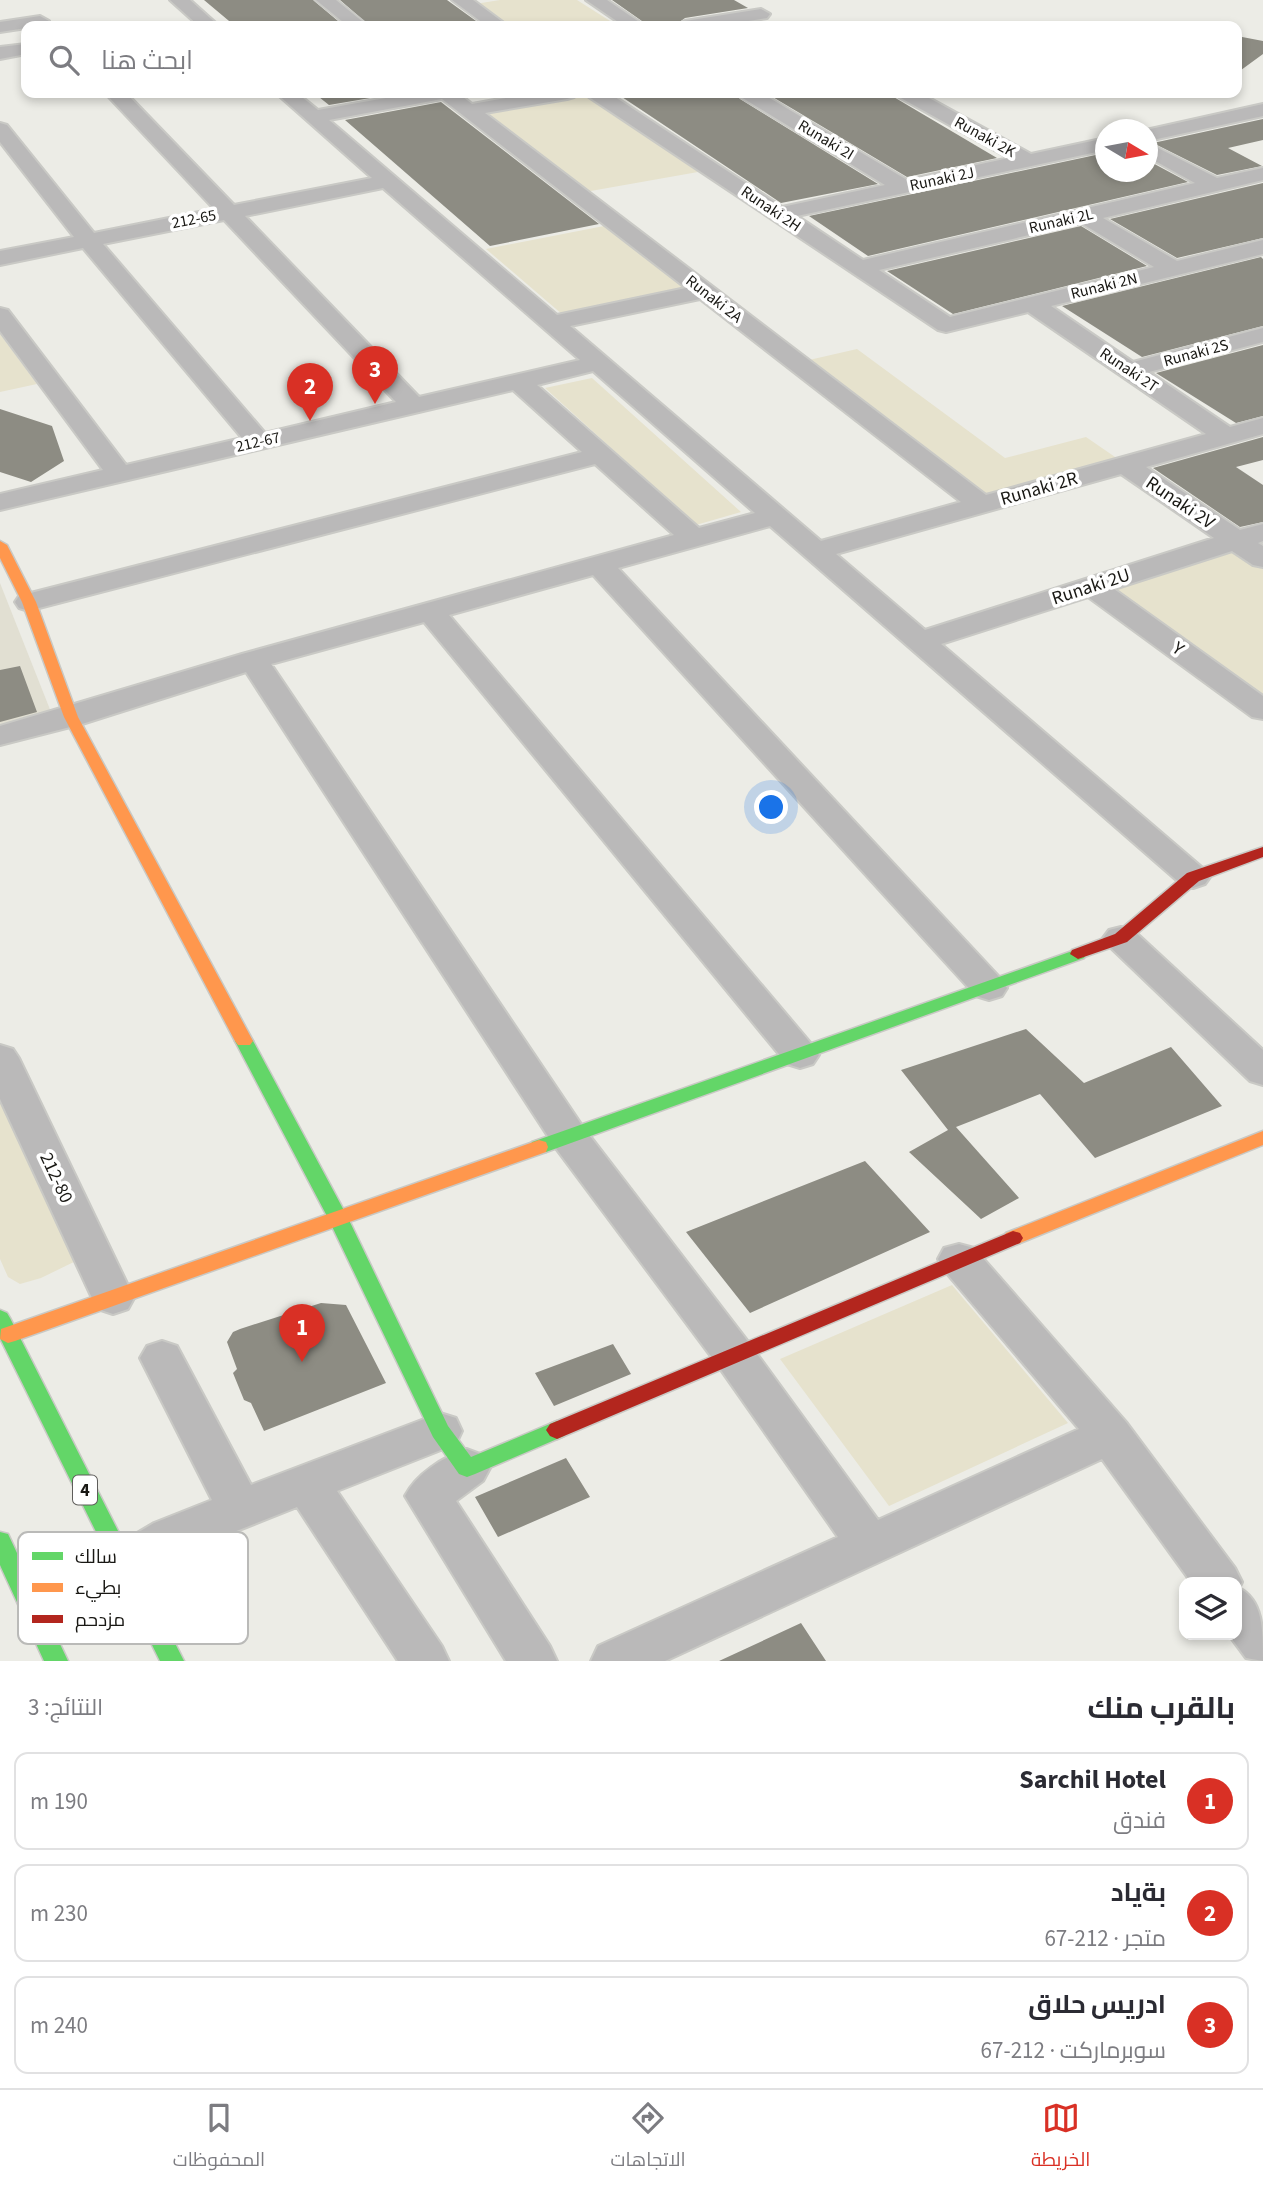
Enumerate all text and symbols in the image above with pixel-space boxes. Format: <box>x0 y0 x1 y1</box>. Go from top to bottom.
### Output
search box <box>21 21 1242 98</box>
icon: search <box>45 41 83 79</box>
text: ابحث هنا <box>101 42 193 79</box>
street label: Runaki 2K <box>950 111 1020 163</box>
street label: Runaki 2I <box>794 115 858 165</box>
north arrow <box>1095 119 1158 182</box>
street label: Runaki 2J <box>908 161 976 197</box>
street label: Runaki 2H <box>737 181 805 237</box>
street label: Runaki 2L <box>1027 203 1096 239</box>
street label: 212-65 <box>170 204 218 234</box>
street label: Runaki 2N <box>1068 267 1140 305</box>
street label: Runaki 2A <box>681 270 747 328</box>
street label: Runaki 2S <box>1161 334 1231 372</box>
street label: Runaki 2T <box>1095 342 1163 398</box>
pin: 3 <box>352 346 398 404</box>
pin: 2 <box>287 363 333 421</box>
street label: 212-67 <box>234 426 282 458</box>
street label: Runaki 2R <box>997 465 1081 513</box>
street label: Runaki 2V <box>1140 470 1220 536</box>
street label: Runaki 2U <box>1048 562 1134 612</box>
street label: Y <box>1166 635 1190 663</box>
your location <box>754 790 788 824</box>
street label: 212-80 <box>33 1148 79 1208</box>
pin: 1 <box>279 1304 325 1362</box>
road number: 4 <box>73 1476 97 1504</box>
legend <box>18 1532 248 1644</box>
text: سالك <box>75 1544 117 1571</box>
text: بطيء <box>75 1575 121 1602</box>
map controls <box>1179 1577 1242 1640</box>
button: layers <box>1179 1577 1242 1640</box>
text: مزدحم <box>75 1607 125 1634</box>
text: بالقرب منك <box>1087 1687 1235 1730</box>
text: النتائج: 3 <box>28 1691 103 1724</box>
text: Sarchil Hotel <box>1019 1761 1166 1798</box>
text: 190 m <box>30 1785 88 1818</box>
text: 1 <box>1204 1785 1216 1818</box>
text: فندق <box>1113 1804 1166 1837</box>
text: بةیاد <box>1111 1874 1166 1911</box>
text: 230 m <box>30 1897 88 1930</box>
text: 2 <box>1204 1897 1216 1930</box>
text: متجر · 212-67 <box>1044 1922 1166 1955</box>
text: ادريس حلاق <box>1028 1986 1166 2023</box>
text: 240 m <box>30 2009 88 2042</box>
text: 3 <box>1204 2009 1216 2042</box>
text: سوبرماركت · 212-67 <box>981 2034 1166 2067</box>
tab: المحفوظات <box>173 2099 265 2177</box>
tab: الاتجاهات <box>610 2099 686 2177</box>
tab: الخريطة <box>1031 2099 1090 2177</box>

